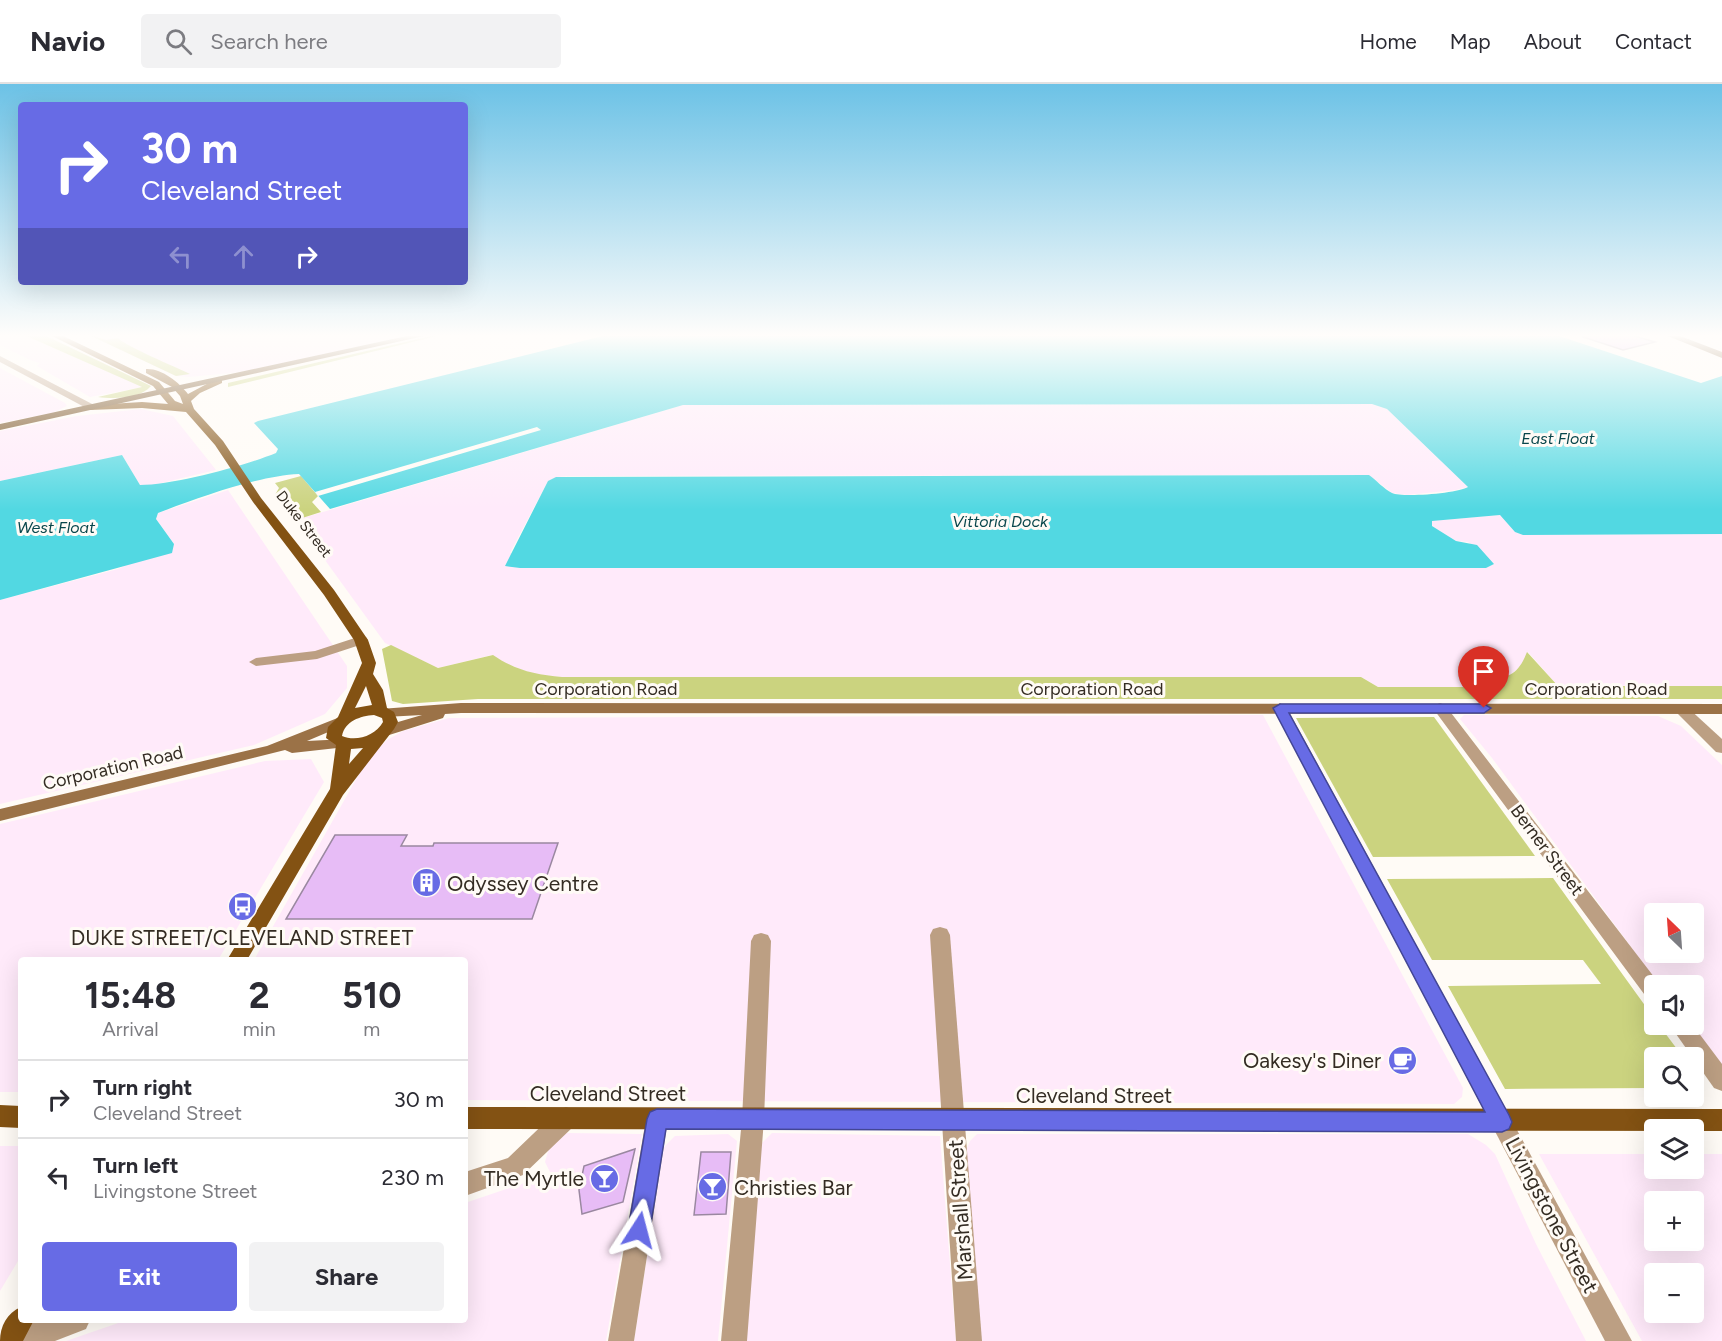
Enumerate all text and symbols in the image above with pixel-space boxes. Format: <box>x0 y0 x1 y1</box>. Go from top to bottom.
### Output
search box <box>141 14 561 68</box>
text: Navio <box>30 24 105 58</box>
icon: search <box>162 25 195 58</box>
text: Search here <box>210 28 328 55</box>
text: Home <box>1360 29 1417 54</box>
text: Map <box>1450 29 1491 54</box>
text: About <box>1524 29 1582 54</box>
text: Contact <box>1615 29 1692 54</box>
text: 30 m <box>141 123 238 174</box>
icon: right <box>42 126 120 204</box>
text: Cleveland Street <box>141 174 342 207</box>
icon: left <box>164 240 197 273</box>
icon: ahead <box>227 240 260 273</box>
icon: right <box>290 240 323 273</box>
water label: East Float <box>1521 429 1596 448</box>
street label: Duke Street <box>272 487 336 561</box>
water label: Vittoria Dock <box>952 512 1049 531</box>
water label: West Float <box>17 518 96 537</box>
pin <box>1458 646 1509 708</box>
icon: arrive <box>1467 655 1500 688</box>
street label: Corporation Road <box>534 678 678 700</box>
street label: Corporation Road <box>1020 678 1164 700</box>
street label: Corporation Road <box>1524 678 1668 700</box>
street label: Corporation Road <box>41 741 185 795</box>
street label: Berner Street <box>1506 800 1588 900</box>
building icon: Odyssey Centre <box>410 867 442 899</box>
place label: Odyssey Centre <box>447 871 598 896</box>
bus stop icon: DUKE STREET/CLEVELAND STREET <box>226 890 258 922</box>
north arrow <box>1644 903 1704 963</box>
map controls <box>1644 903 1704 1323</box>
place label: DUKE STREET/CLEVELAND STREET <box>71 925 414 950</box>
text: 15:48 <box>84 974 176 1017</box>
text: 2 <box>249 974 270 1017</box>
text: 510 <box>342 974 401 1017</box>
button: sound <box>1644 975 1704 1035</box>
text: Arrival <box>102 1017 159 1041</box>
text: min <box>243 1017 276 1041</box>
text: m <box>363 1017 380 1041</box>
cafe icon: Oakesy's Diner <box>1386 1044 1418 1076</box>
button: search <box>1644 1047 1704 1107</box>
place label: Oakesy's Diner <box>1243 1048 1381 1073</box>
text: Turn right <box>93 1074 192 1101</box>
street label: Cleveland Street <box>530 1081 686 1106</box>
icon: right <box>42 1083 75 1116</box>
street label: Cleveland Street <box>1016 1083 1172 1108</box>
text: 30 m <box>394 1086 444 1113</box>
text: Cleveland Street <box>93 1101 242 1125</box>
button: layers <box>1644 1119 1704 1179</box>
street label: Livingstone Street <box>1500 1133 1604 1297</box>
street label: Marshall Street <box>943 1139 977 1281</box>
text: Turn left <box>93 1152 179 1179</box>
icon: left <box>42 1161 75 1194</box>
bar icon: The Myrtle <box>589 1162 621 1194</box>
text: 230 m <box>381 1164 444 1191</box>
place label: The Myrtle <box>484 1166 584 1191</box>
bar icon: Christies Bar <box>697 1171 729 1203</box>
place label: Christies Bar <box>734 1175 853 1200</box>
text: Livingstone Street <box>93 1179 257 1203</box>
button: + <box>1644 1191 1704 1251</box>
position arrow <box>607 1198 671 1262</box>
button: Exit <box>42 1242 237 1311</box>
button: Share <box>249 1242 444 1311</box>
button: − <box>1644 1263 1704 1323</box>

